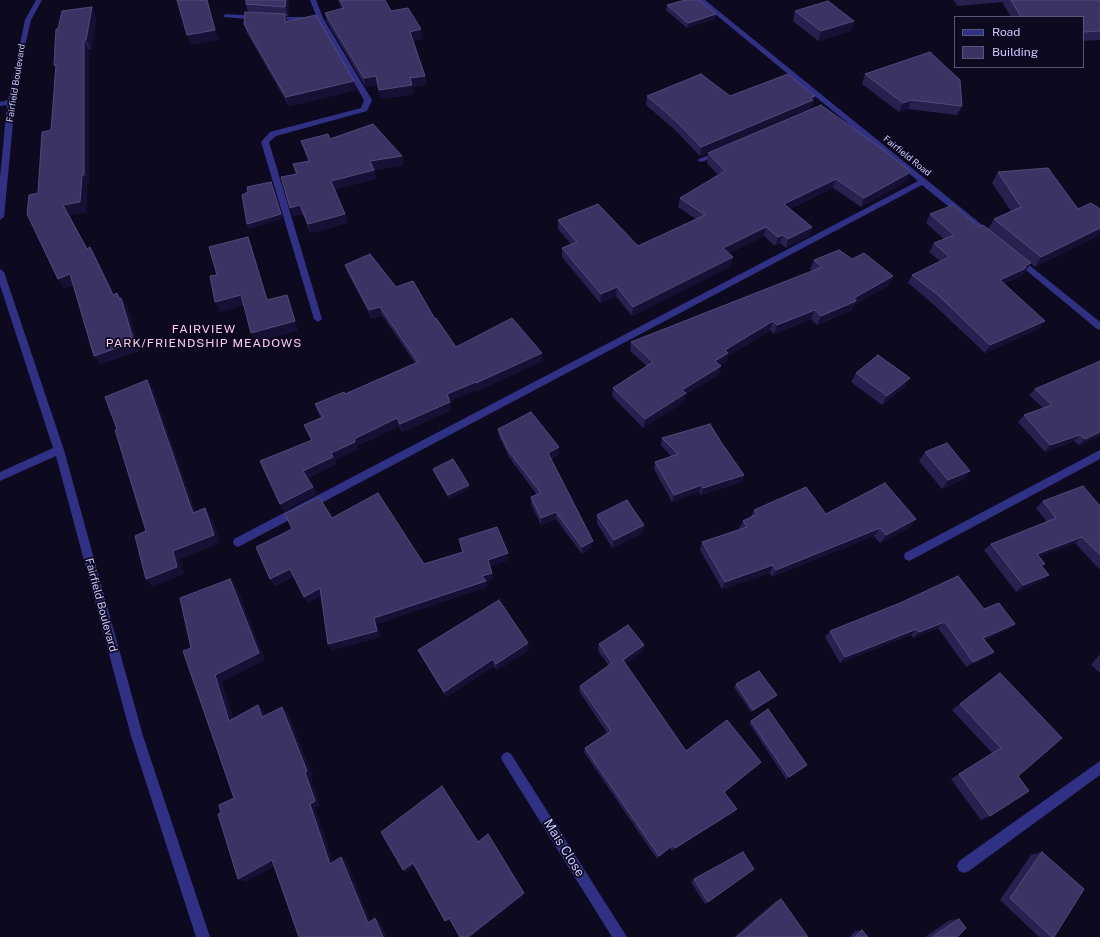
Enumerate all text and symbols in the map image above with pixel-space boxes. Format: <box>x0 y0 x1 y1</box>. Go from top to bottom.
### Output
legend <box>954 16 1084 68</box>
text: Road <box>992 25 1020 39</box>
street label: Fairfield Boulevard <box>4 43 28 123</box>
text: Building <box>992 45 1038 59</box>
street label: Fairfield Road <box>881 134 933 178</box>
district label: FAIRVIEW PARK/FRIENDSHIP MEADOWS <box>106 322 302 350</box>
street label: Fairfield Boulevard <box>82 557 120 653</box>
street label: Mais Close <box>540 816 588 880</box>

